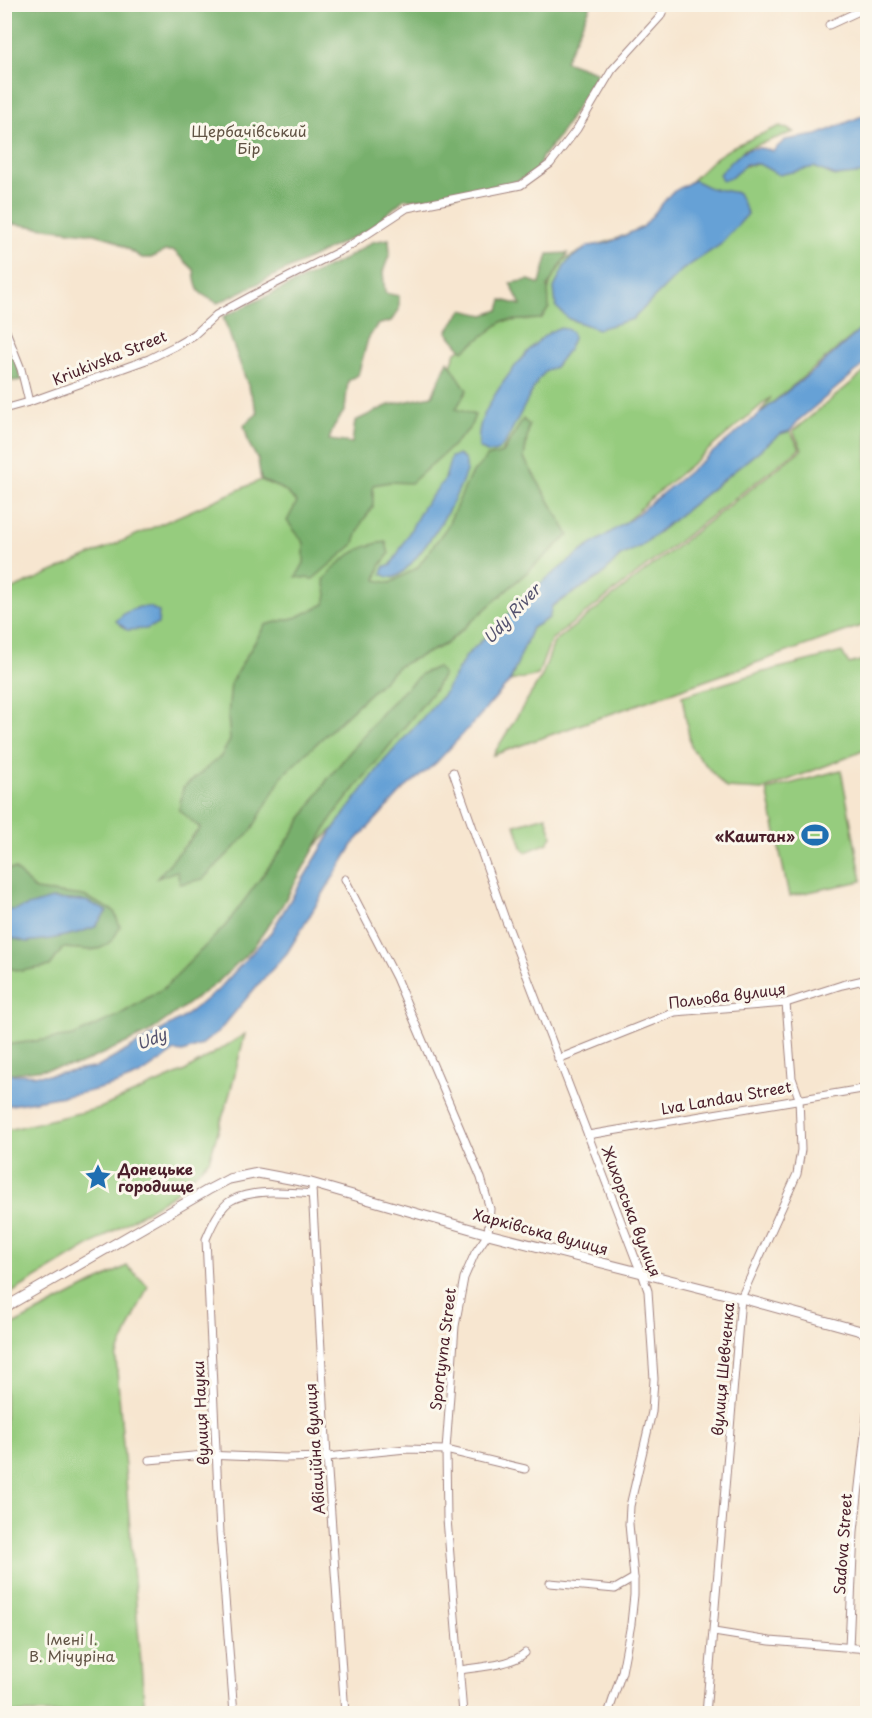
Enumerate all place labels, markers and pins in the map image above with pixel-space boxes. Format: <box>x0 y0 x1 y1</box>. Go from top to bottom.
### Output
sports icon: «Каштан» <box>800 820 830 850</box>
place label: «Каштан» <box>715 824 795 847</box>
place label: Донецьке городище <box>117 1157 194 1197</box>
place icon: Донецьке городище <box>83 1162 113 1192</box>

